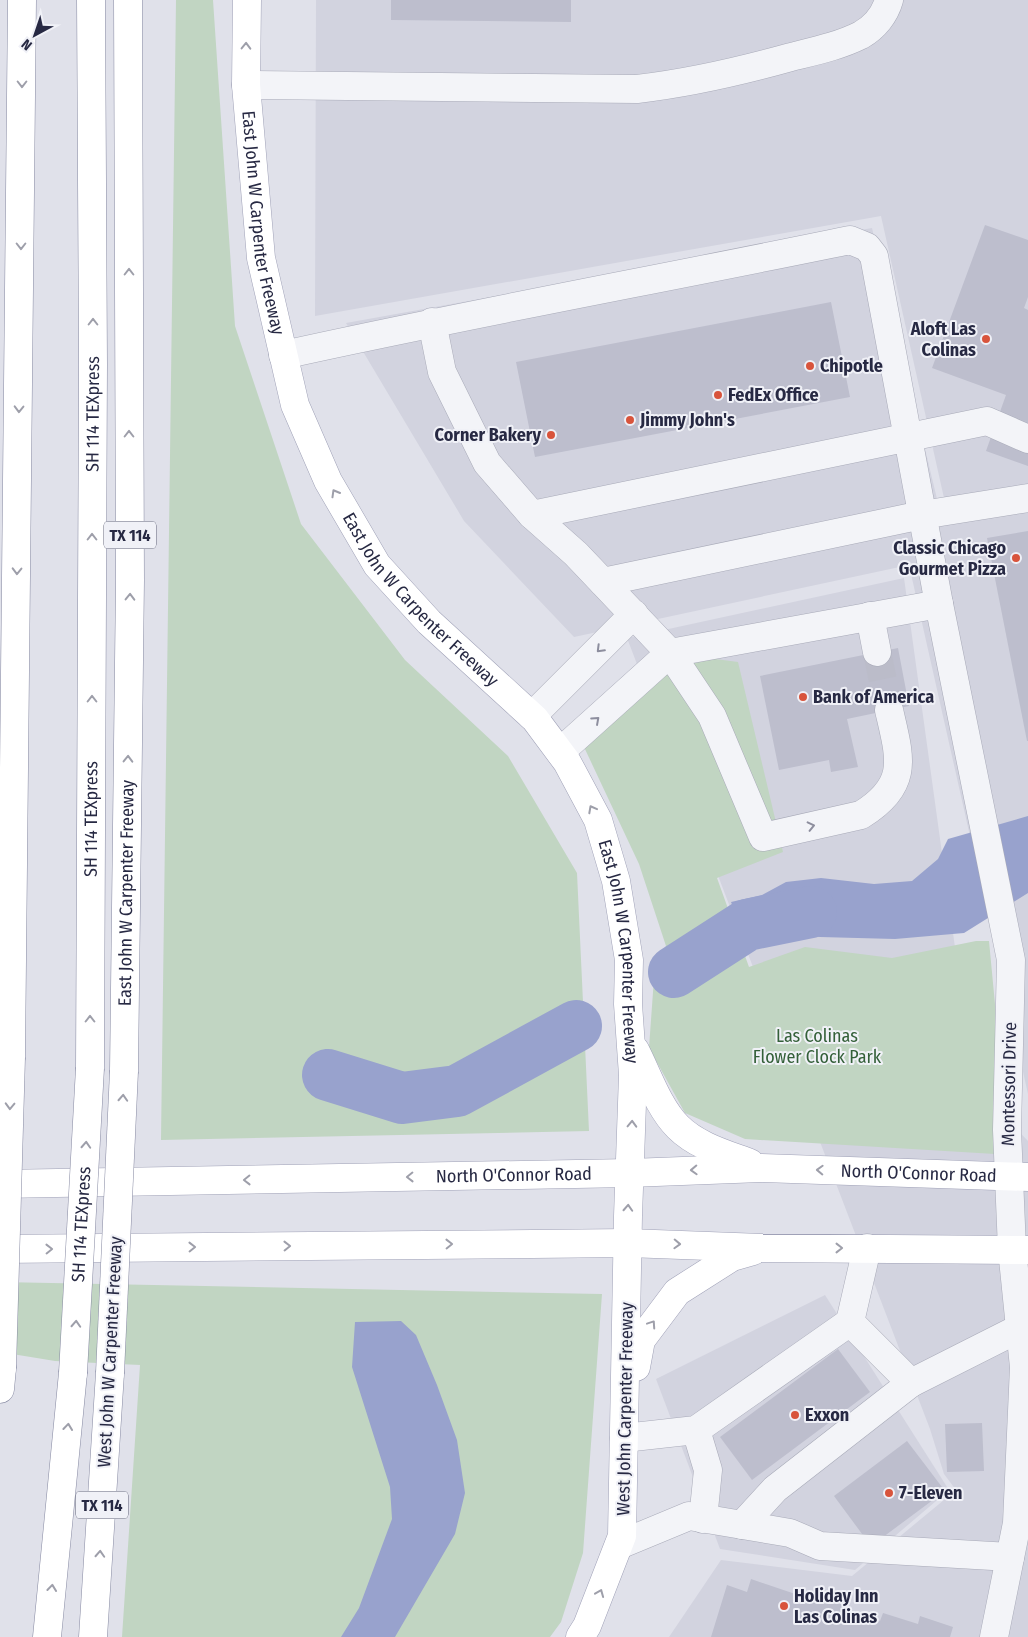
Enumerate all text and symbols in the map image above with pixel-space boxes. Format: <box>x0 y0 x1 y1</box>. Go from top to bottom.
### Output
north arrow <box>10 10 60 60</box>
text: N <box>18 35 36 54</box>
one-way arrow <box>241 42 251 50</box>
one-way arrow <box>17 80 27 88</box>
street label: East John W Carpenter Freeway <box>237 110 289 337</box>
one-way arrow <box>16 242 26 250</box>
one-way arrow <box>124 268 134 276</box>
one-way arrow <box>88 317 98 325</box>
place label: Aloft Las Colinas <box>910 318 976 361</box>
marker: Aloft Las Colinas <box>980 333 992 345</box>
place label: Chipotle <box>820 355 883 377</box>
street label: SH 114 TEXpress <box>82 356 104 472</box>
marker: Chipotle <box>804 360 816 372</box>
place label: FedEx Office <box>728 384 819 406</box>
marker: FedEx Office <box>712 389 724 401</box>
one-way arrow <box>14 405 24 413</box>
place label: Jimmy John's <box>639 409 735 431</box>
marker: Jimmy John's <box>624 414 636 426</box>
place label: Corner Bakery <box>435 424 541 446</box>
marker: Corner Bakery <box>545 429 557 441</box>
one-way arrow <box>124 430 135 438</box>
one-way arrow <box>331 489 341 498</box>
street label: East John W Carpenter Freeway <box>338 509 503 691</box>
road number: TX 114 <box>104 522 156 548</box>
one-way arrow <box>87 532 98 540</box>
place label: Classic Chicago Gourmet Pizza <box>893 537 1006 580</box>
marker: Classic Chicago Gourmet Pizza <box>1010 552 1022 564</box>
one-way arrow <box>12 568 22 575</box>
one-way arrow <box>125 593 135 600</box>
one-way arrow <box>597 643 606 652</box>
place label: Bank of America <box>813 686 934 708</box>
marker: Bank of America <box>797 691 809 703</box>
one-way arrow <box>87 695 97 702</box>
one-way arrow <box>591 717 600 726</box>
one-way arrow <box>123 755 133 763</box>
street label: SH 114 TEXpress <box>80 761 102 877</box>
street label: East John W Carpenter Freeway <box>114 780 139 1006</box>
one-way arrow <box>588 805 598 814</box>
one-way arrow <box>806 822 815 832</box>
street label: East John W Carpenter Freeway <box>593 837 643 1064</box>
one-way arrow <box>85 1015 95 1022</box>
street label: Montessori Drive <box>997 1022 1021 1146</box>
park label: Las Colinas Flower Clock Park <box>753 1025 882 1068</box>
one-way arrow <box>117 1093 128 1101</box>
one-way arrow <box>5 1102 15 1110</box>
one-way arrow <box>626 1120 637 1128</box>
one-way arrow <box>80 1140 91 1148</box>
street label: North O'Connor Road <box>840 1160 997 1187</box>
street label: North O'Connor Road <box>436 1163 592 1187</box>
one-way arrow <box>816 1164 824 1175</box>
street label: SH 114 TEXpress <box>67 1165 96 1283</box>
one-way arrow <box>690 1165 698 1176</box>
one-way arrow <box>405 1172 413 1182</box>
one-way arrow <box>243 1175 250 1185</box>
one-way arrow <box>623 1203 633 1211</box>
street label: West John W Carpenter Freeway <box>93 1236 127 1468</box>
one-way arrow <box>446 1239 454 1250</box>
one-way arrow <box>673 1239 681 1250</box>
one-way arrow <box>284 1241 291 1251</box>
one-way arrow <box>189 1242 197 1252</box>
one-way arrow <box>45 1243 53 1254</box>
one-way arrow <box>836 1243 843 1253</box>
street label: West John Carpenter Freeway <box>612 1302 638 1516</box>
one-way arrow <box>70 1320 81 1328</box>
one-way arrow <box>646 1320 655 1330</box>
place label: Exxon <box>805 1404 849 1426</box>
marker: Exxon <box>789 1409 801 1421</box>
one-way arrow <box>62 1422 73 1430</box>
place label: 7-Eleven <box>899 1482 962 1504</box>
marker: 7-Eleven <box>883 1487 895 1499</box>
road number: TX 114 <box>76 1492 128 1518</box>
one-way arrow <box>94 1549 105 1557</box>
one-way arrow <box>46 1584 57 1592</box>
place label: Holiday Inn Las Colinas <box>794 1585 879 1628</box>
one-way arrow <box>594 1589 604 1597</box>
marker: Holiday Inn Las Colinas <box>778 1600 790 1612</box>

